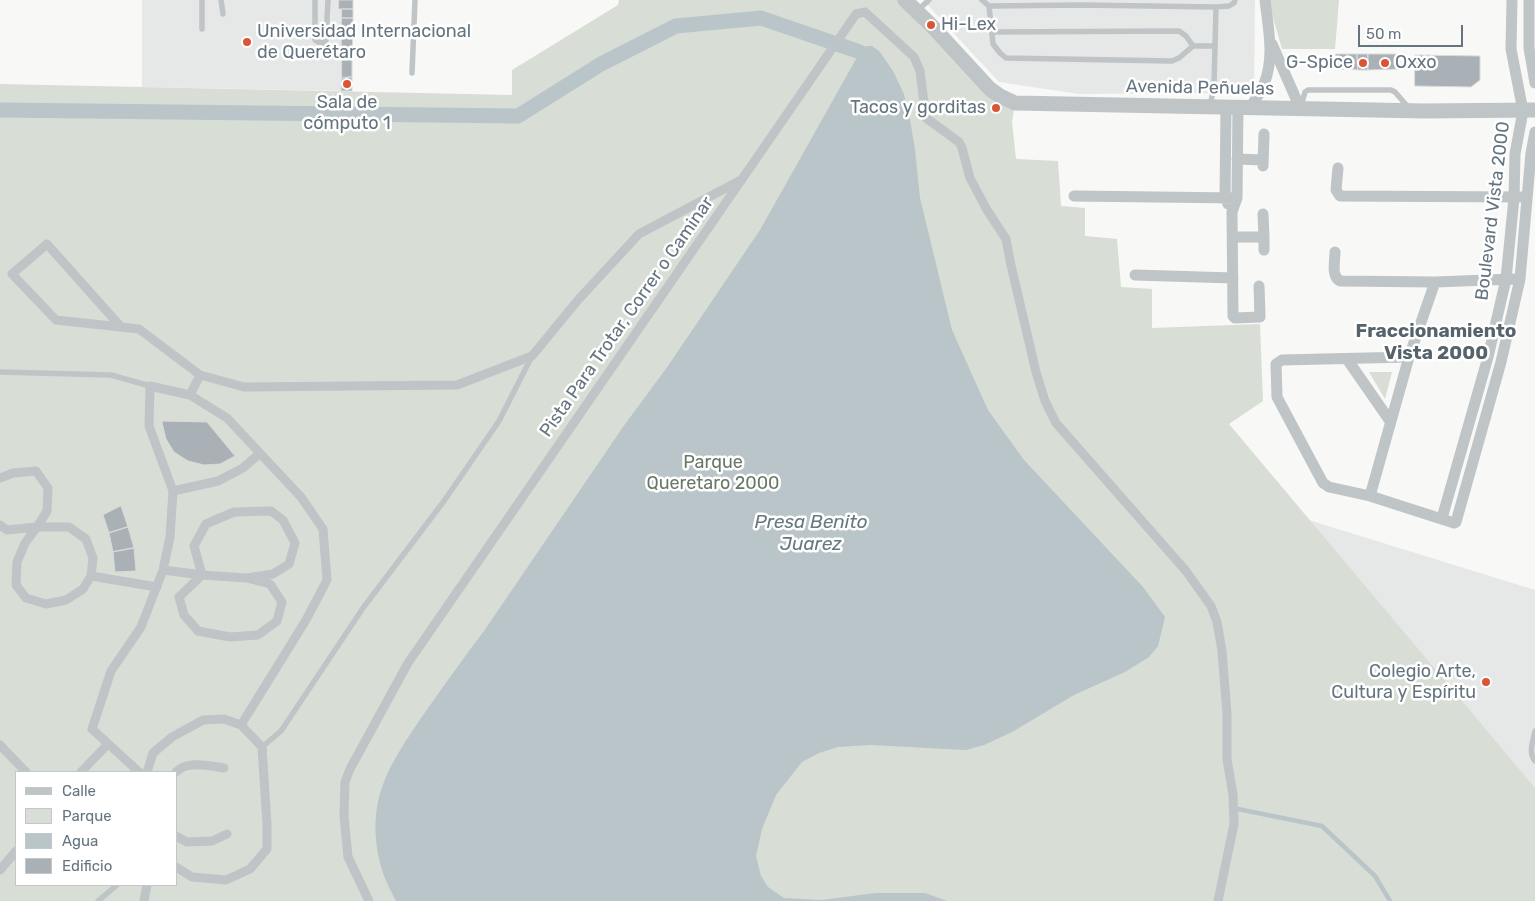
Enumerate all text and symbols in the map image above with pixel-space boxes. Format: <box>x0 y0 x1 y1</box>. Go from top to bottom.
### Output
place label: Hi-Lex <box>941 14 996 36</box>
scale bar <box>1360 15 1465 47</box>
marker: Hi-Lex <box>925 19 937 31</box>
place label: Universidad Internacional de Querétaro <box>257 21 471 64</box>
text: 50 m <box>1366 25 1401 43</box>
marker: Universidad Internacional de Querétaro <box>241 36 253 48</box>
place label: G-Spice <box>1286 52 1353 74</box>
place label: Oxxo <box>1395 52 1437 74</box>
marker: G-Spice <box>1357 57 1369 69</box>
marker: Oxxo <box>1379 57 1391 69</box>
street label: Avenida Peñuelas <box>1126 76 1274 100</box>
marker: Sala de cómputo 1 <box>341 78 353 90</box>
place label: Sala de cómputo 1 <box>303 92 391 134</box>
place label: Tacos y gorditas <box>850 97 986 119</box>
marker: Tacos y gorditas <box>990 102 1002 114</box>
street label: Boulevard Vista 2000 <box>1471 120 1515 302</box>
street label: Pista Para Trotar, Correr o Caminar <box>535 193 719 441</box>
district label: Fraccionamiento Vista 2000 <box>1356 321 1516 365</box>
park label: Parque Queretaro 2000 <box>646 452 780 494</box>
water label: Presa Benito Juarez <box>754 512 868 556</box>
place label: Colegio Arte, Cultura y Espíritu <box>1331 661 1476 704</box>
marker: Colegio Arte, Cultura y Espíritu <box>1480 676 1492 688</box>
legend <box>15 771 178 886</box>
text: Calle <box>62 782 96 800</box>
text: Parque <box>62 807 112 825</box>
text: Agua <box>62 832 98 850</box>
text: Edificio <box>62 857 112 875</box>

